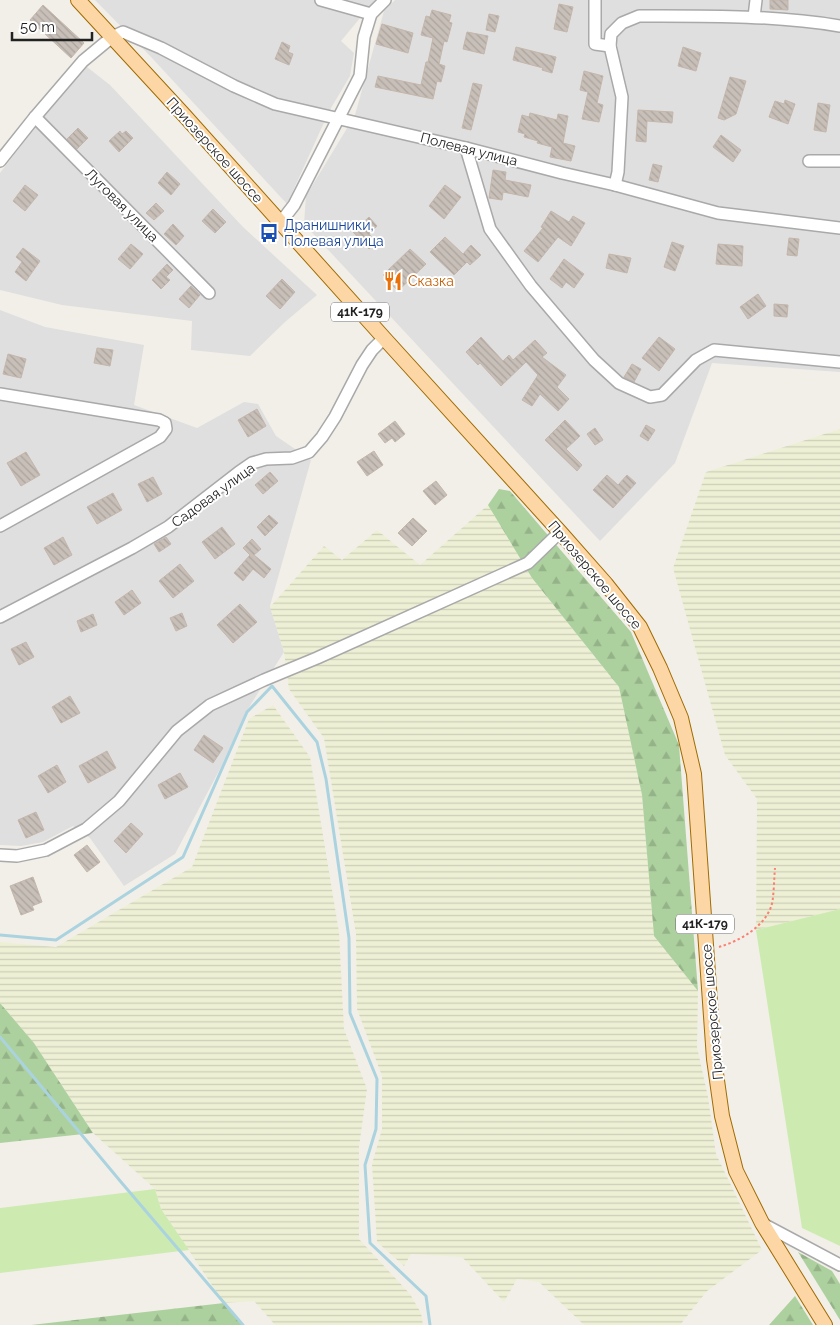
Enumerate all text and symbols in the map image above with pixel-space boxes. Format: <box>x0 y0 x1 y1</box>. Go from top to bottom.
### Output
scale bar <box>12 10 92 42</box>
text: 50 m <box>20 18 55 36</box>
street label: Приозерское шоссе <box>163 94 267 206</box>
street label: Полевая улица <box>419 129 519 169</box>
street label: Луговая улица <box>82 165 162 245</box>
place label: Дранишники, Полевая улица <box>284 217 384 249</box>
bus stop icon: Дранишники, Полевая улица <box>258 222 280 244</box>
restaurant icon: Сказка <box>382 270 404 292</box>
place label: Сказка <box>408 273 454 289</box>
road number: 41К-179 <box>331 302 389 322</box>
street label: Садовая улица <box>168 459 258 531</box>
street label: Приозерское шоссе <box>545 518 645 632</box>
road number: 41К-179 <box>676 914 734 934</box>
street label: Приозерское шоссе <box>698 943 726 1081</box>

